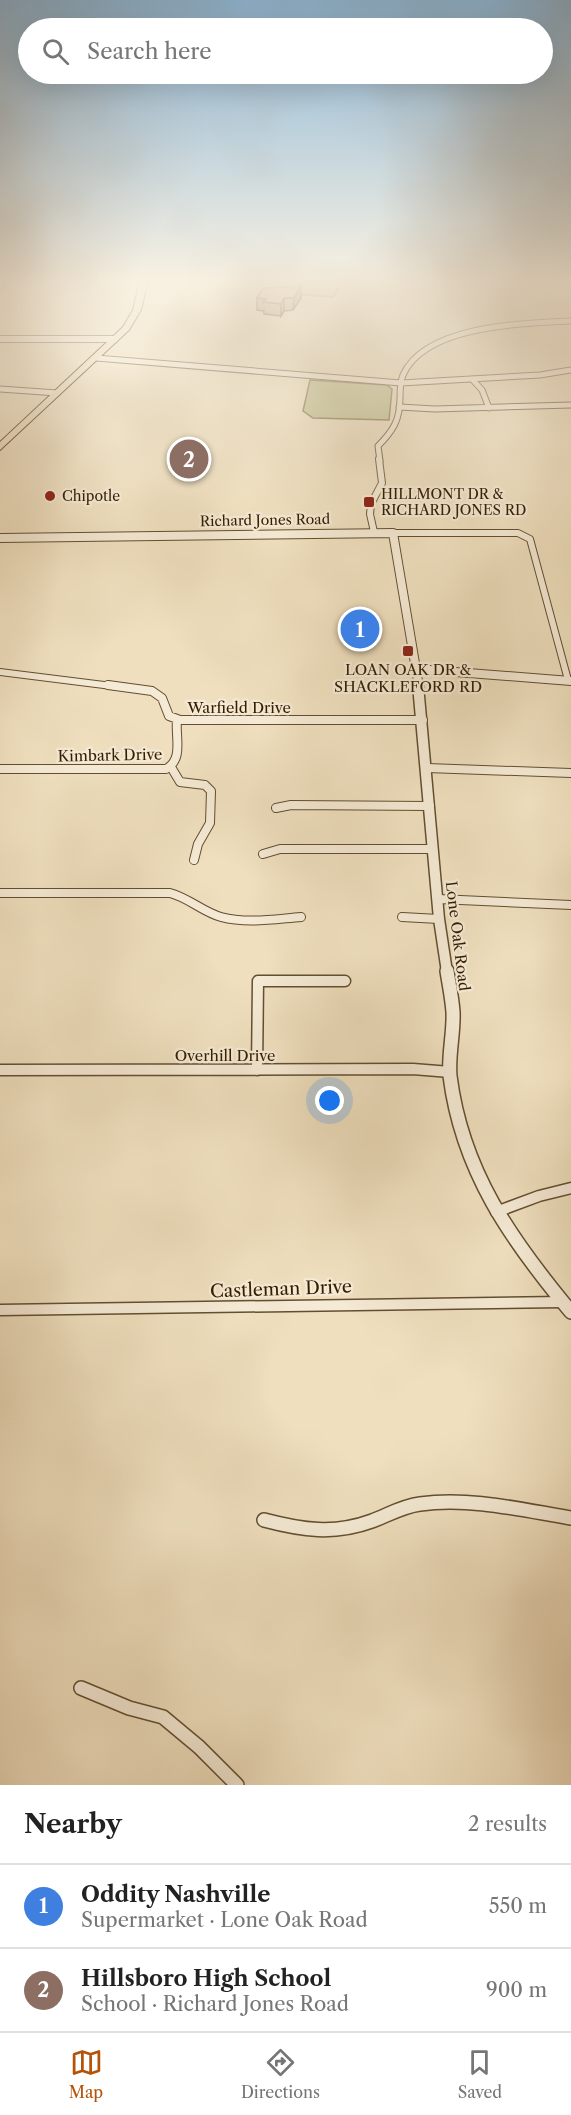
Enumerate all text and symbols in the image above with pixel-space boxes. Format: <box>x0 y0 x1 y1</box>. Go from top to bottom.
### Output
search box <box>18 18 553 84</box>
icon: search <box>39 35 72 68</box>
text: Search here <box>87 38 212 65</box>
pin: 2 <box>170 436 208 482</box>
place label: HILLMONT DR & RICHARD JONES RD <box>381 485 526 519</box>
place label: Chipotle <box>62 487 120 505</box>
marker: Chipotle <box>43 489 57 503</box>
marker: HILLMONT DR & RICHARD JONES RD <box>362 495 376 509</box>
street label: Richard Jones Road <box>200 510 331 530</box>
pin: 1 <box>340 606 380 652</box>
marker: LOAN OAK DR & SHACKLEFORD RD <box>401 644 415 658</box>
place label: LOAN OAK DR & SHACKLEFORD RD <box>334 660 482 696</box>
street label: Warfield Drive <box>186 698 291 717</box>
street label: Kimbark Drive <box>57 745 163 765</box>
street label: Lone Oak Road <box>442 880 474 992</box>
street label: Overhill Drive <box>175 1046 275 1065</box>
your location <box>315 1086 344 1115</box>
street label: Castleman Drive <box>210 1276 352 1302</box>
text: Nearby <box>24 1808 122 1840</box>
text: 2 results <box>468 1812 547 1836</box>
text: Oddity Nashville <box>81 1881 270 1908</box>
text: 1 <box>39 1894 48 1918</box>
text: 550 m <box>489 1894 547 1918</box>
text: Supermarket · Lone Oak Road <box>81 1908 368 1932</box>
text: Hillsboro High School <box>81 1965 331 1992</box>
text: 2 <box>38 1978 49 2002</box>
text: 900 m <box>486 1978 547 2002</box>
text: School · Richard Jones Road <box>81 1992 349 2016</box>
tab: Map <box>69 2046 103 2102</box>
tab: Directions <box>241 2046 320 2102</box>
tab: Saved <box>458 2046 502 2102</box>

